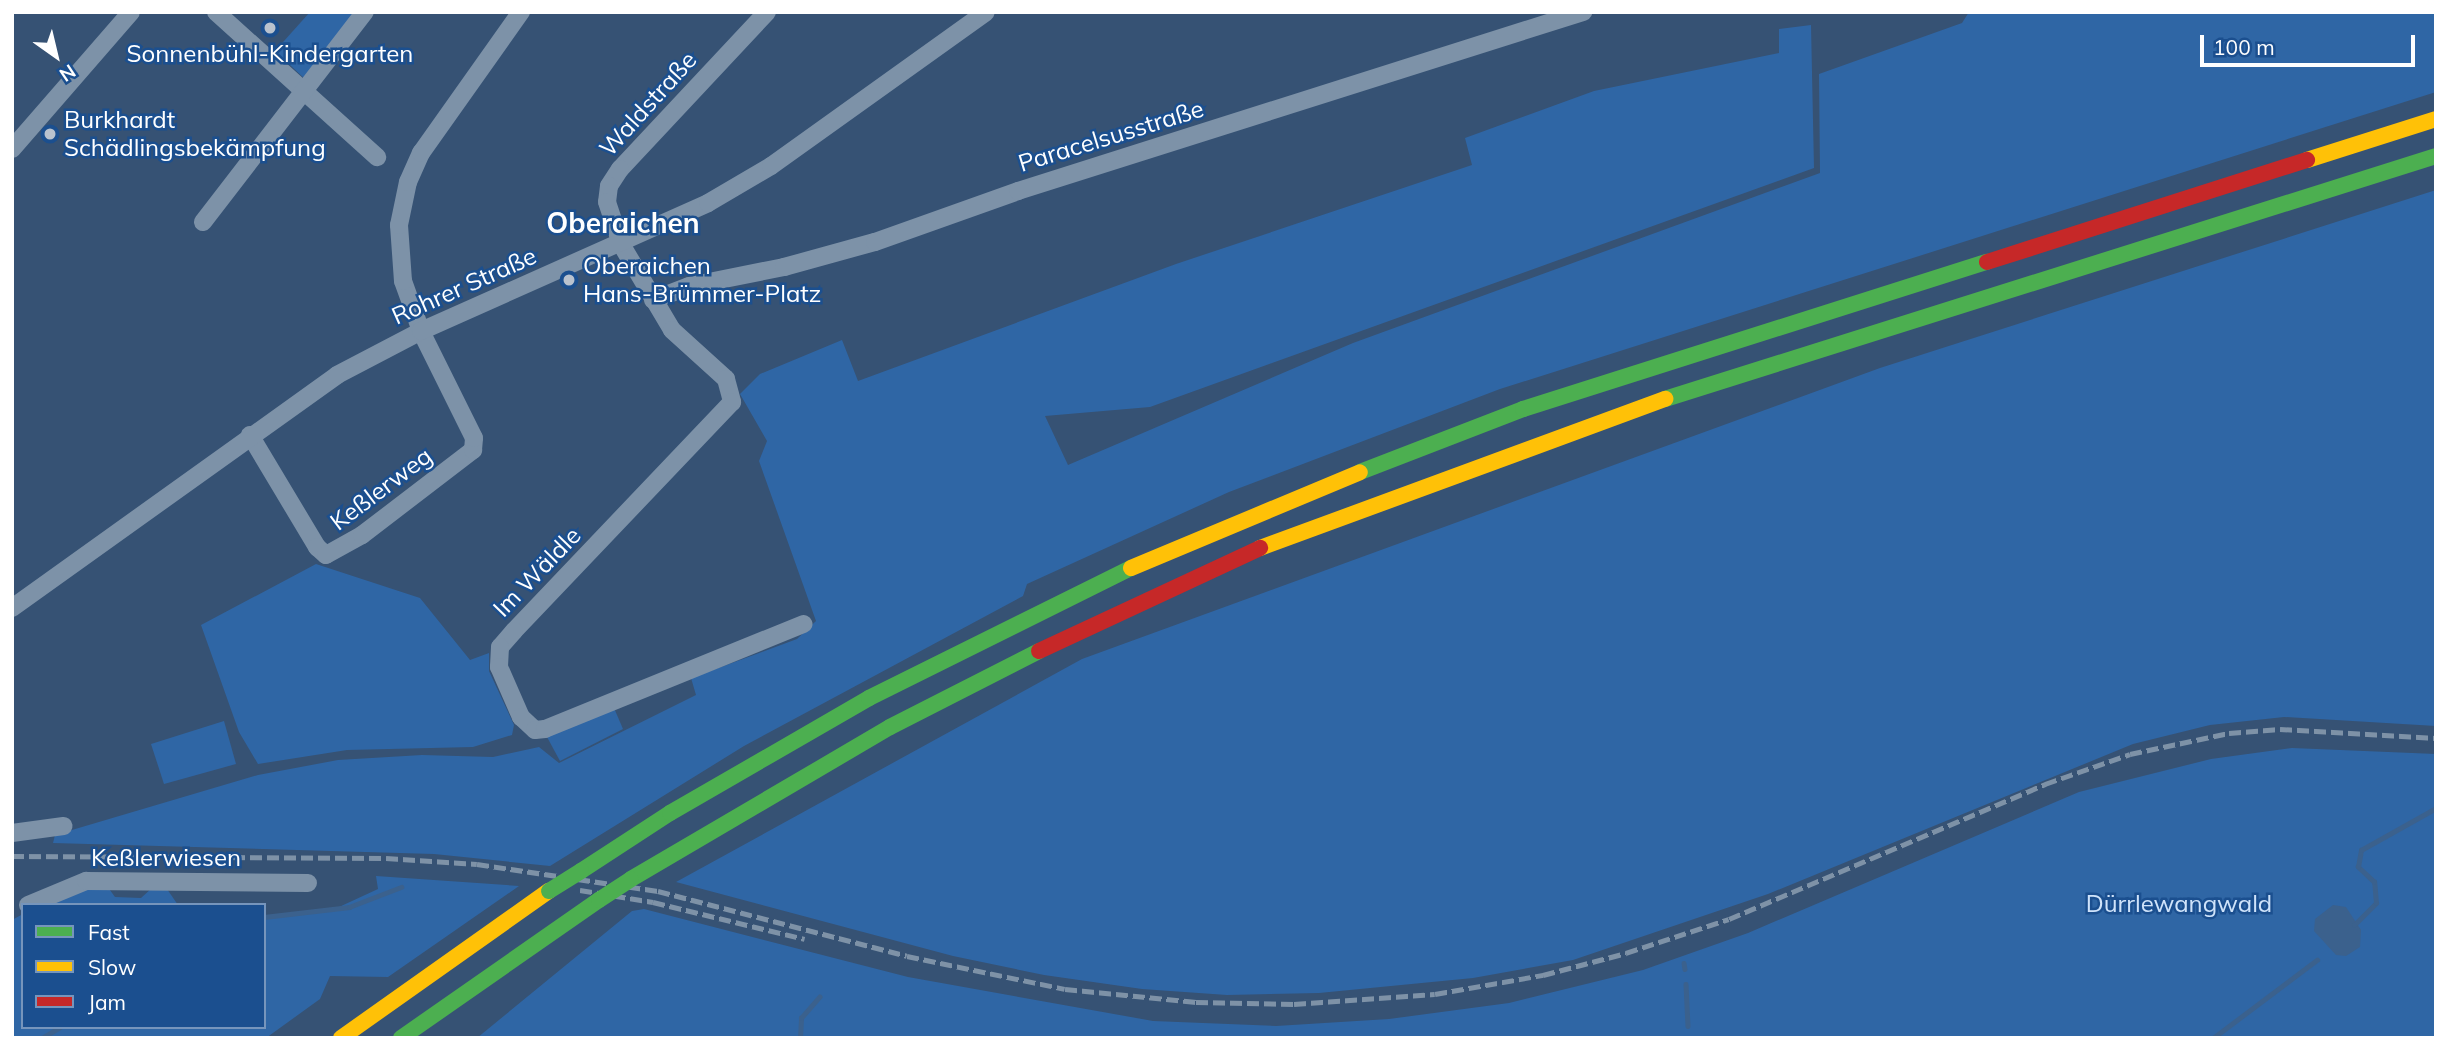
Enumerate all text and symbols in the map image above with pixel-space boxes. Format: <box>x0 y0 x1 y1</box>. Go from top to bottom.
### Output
marker: Sonnenbühl-Kindergarten <box>262 20 278 36</box>
north arrow <box>21 21 91 91</box>
scale bar <box>2203 21 2418 65</box>
text: 100 m <box>2213 34 2275 60</box>
place label: Sonnenbühl-Kindergarten <box>127 40 413 68</box>
street label: Waldstraße <box>593 46 703 162</box>
text: N <box>55 59 80 87</box>
street label: Paracelsusstraße <box>1015 94 1207 178</box>
place label: Burkhardt Schädlingsbekämpfung <box>64 106 326 162</box>
marker: Burkhardt Schädlingsbekämpfung <box>42 126 58 142</box>
district label: Oberaichen <box>546 206 700 240</box>
street label: Rohrer Straße <box>387 241 541 331</box>
place label: Oberaichen Hans-Brümmer-Platz <box>583 252 821 308</box>
marker: Oberaichen Hans-Brümmer-Platz <box>561 272 577 288</box>
street label: Keßlerweg <box>325 442 437 536</box>
street label: Im Wäldle <box>487 521 587 623</box>
street label: Keßlerwiesen <box>91 844 241 872</box>
park label: Dürrlewangwald <box>2086 890 2272 918</box>
legend <box>21 903 266 1029</box>
text: Fast <box>88 919 130 945</box>
text: Slow <box>88 954 136 980</box>
text: Jam <box>88 989 126 1015</box>

